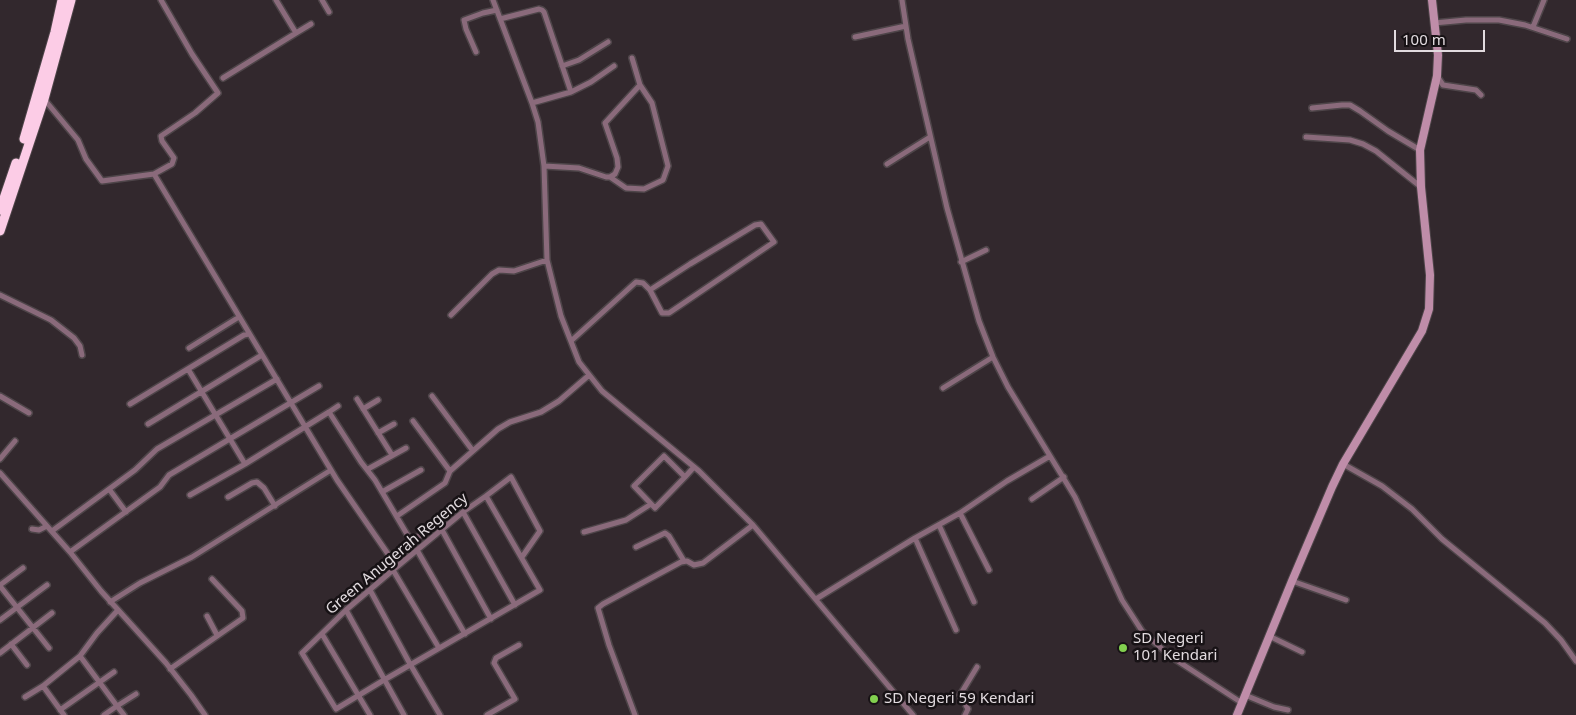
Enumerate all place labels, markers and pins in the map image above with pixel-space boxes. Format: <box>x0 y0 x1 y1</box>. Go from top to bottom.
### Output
place label: SD Negeri 101 Kendari <box>1133 630 1217 665</box>
marker: SD Negeri 101 Kendari <box>1117 642 1129 654</box>
place label: SD Negeri 59 Kendari <box>884 690 1034 708</box>
marker: SD Negeri 59 Kendari <box>868 693 880 705</box>

